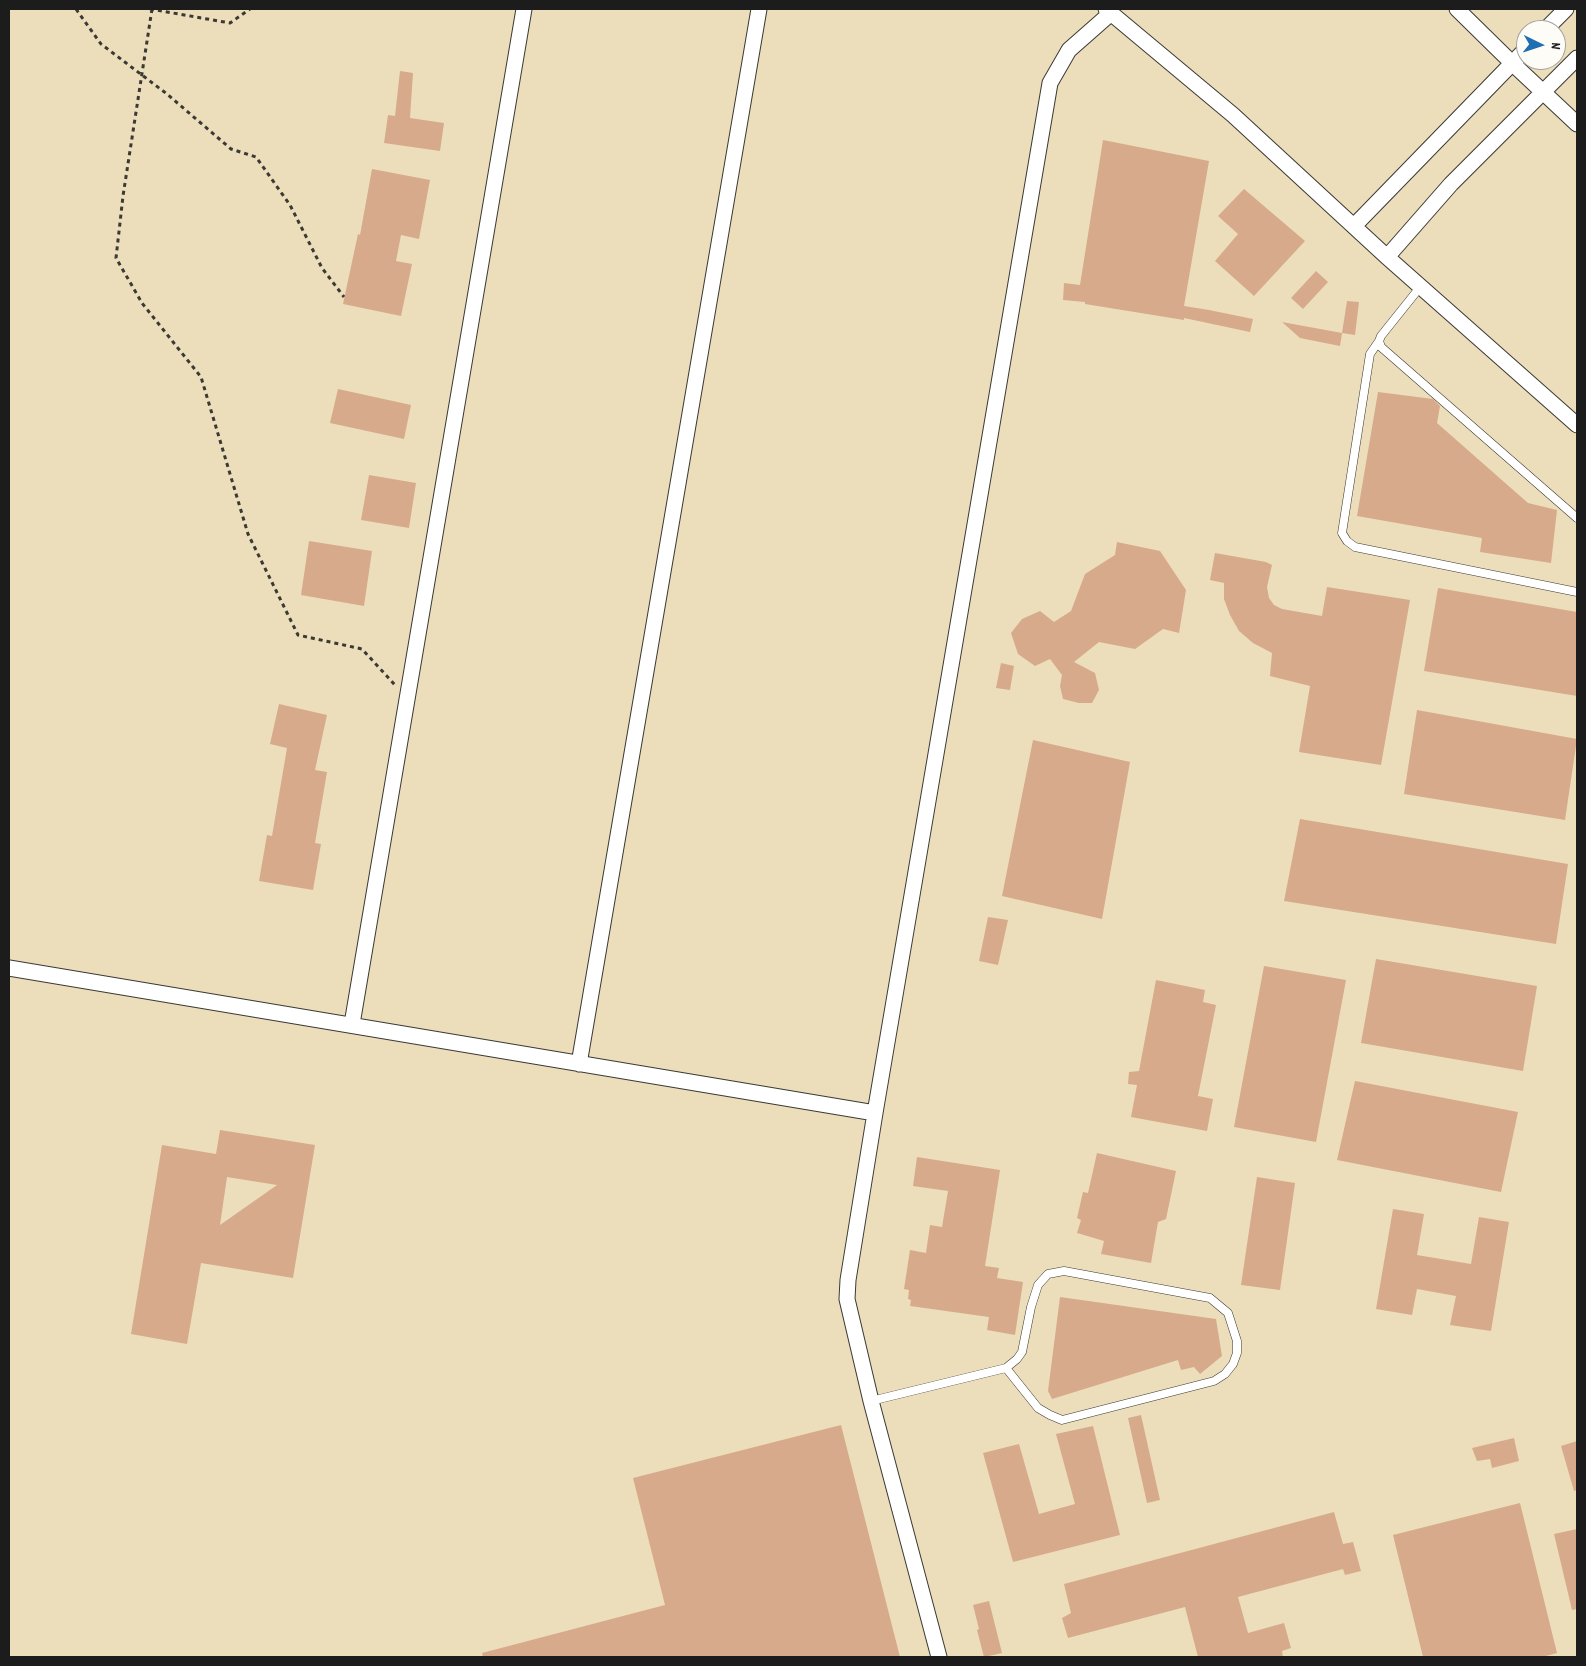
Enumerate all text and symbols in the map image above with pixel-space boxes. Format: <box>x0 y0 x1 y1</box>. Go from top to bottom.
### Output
north arrow <box>1516 20 1566 70</box>
text: N <box>1545 42 1565 50</box>

